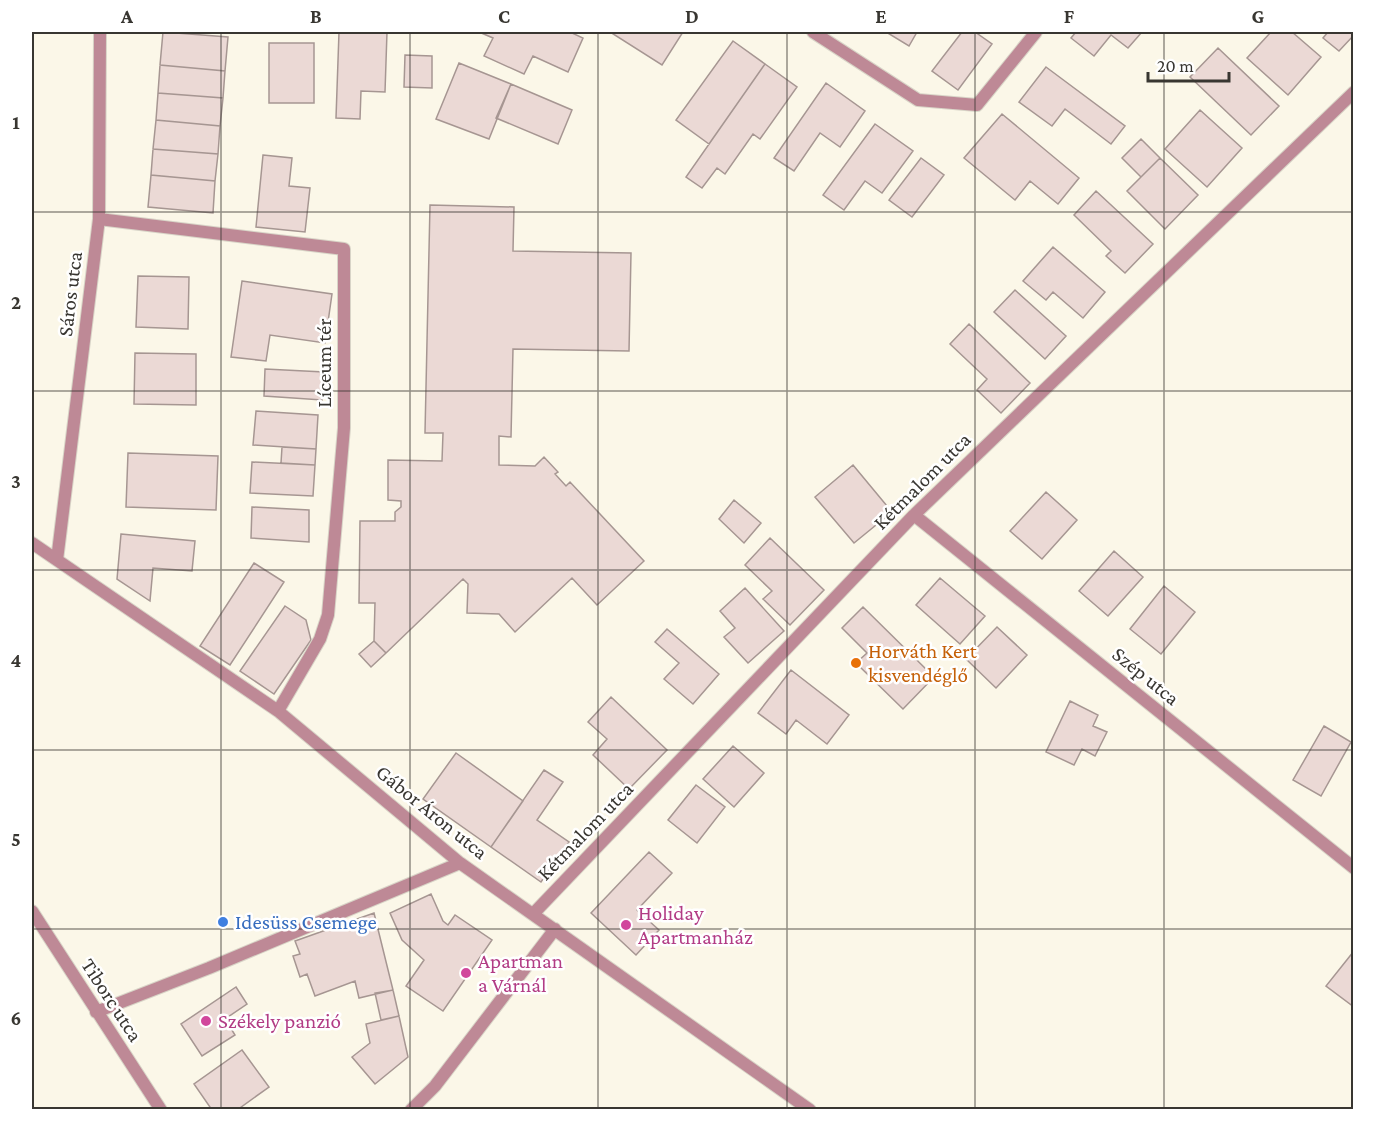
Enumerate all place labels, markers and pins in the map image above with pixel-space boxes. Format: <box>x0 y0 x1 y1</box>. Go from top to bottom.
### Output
place label: Horváth Kert kisvendéglő <box>868 639 978 687</box>
marker: Horváth Kert kisvendéglő <box>849 656 863 670</box>
place label: Holiday Apartmanház <box>638 901 753 949</box>
place label: Idesüss Csemege <box>235 910 377 934</box>
marker: Idesüss Csemege <box>216 915 230 929</box>
marker: Holiday Apartmanház <box>619 918 633 932</box>
place label: Apartman a Várnál <box>478 949 563 997</box>
marker: Apartman a Várnál <box>459 966 473 980</box>
place label: Székely panzió <box>218 1009 341 1033</box>
marker: Székely panzió <box>199 1014 213 1028</box>

